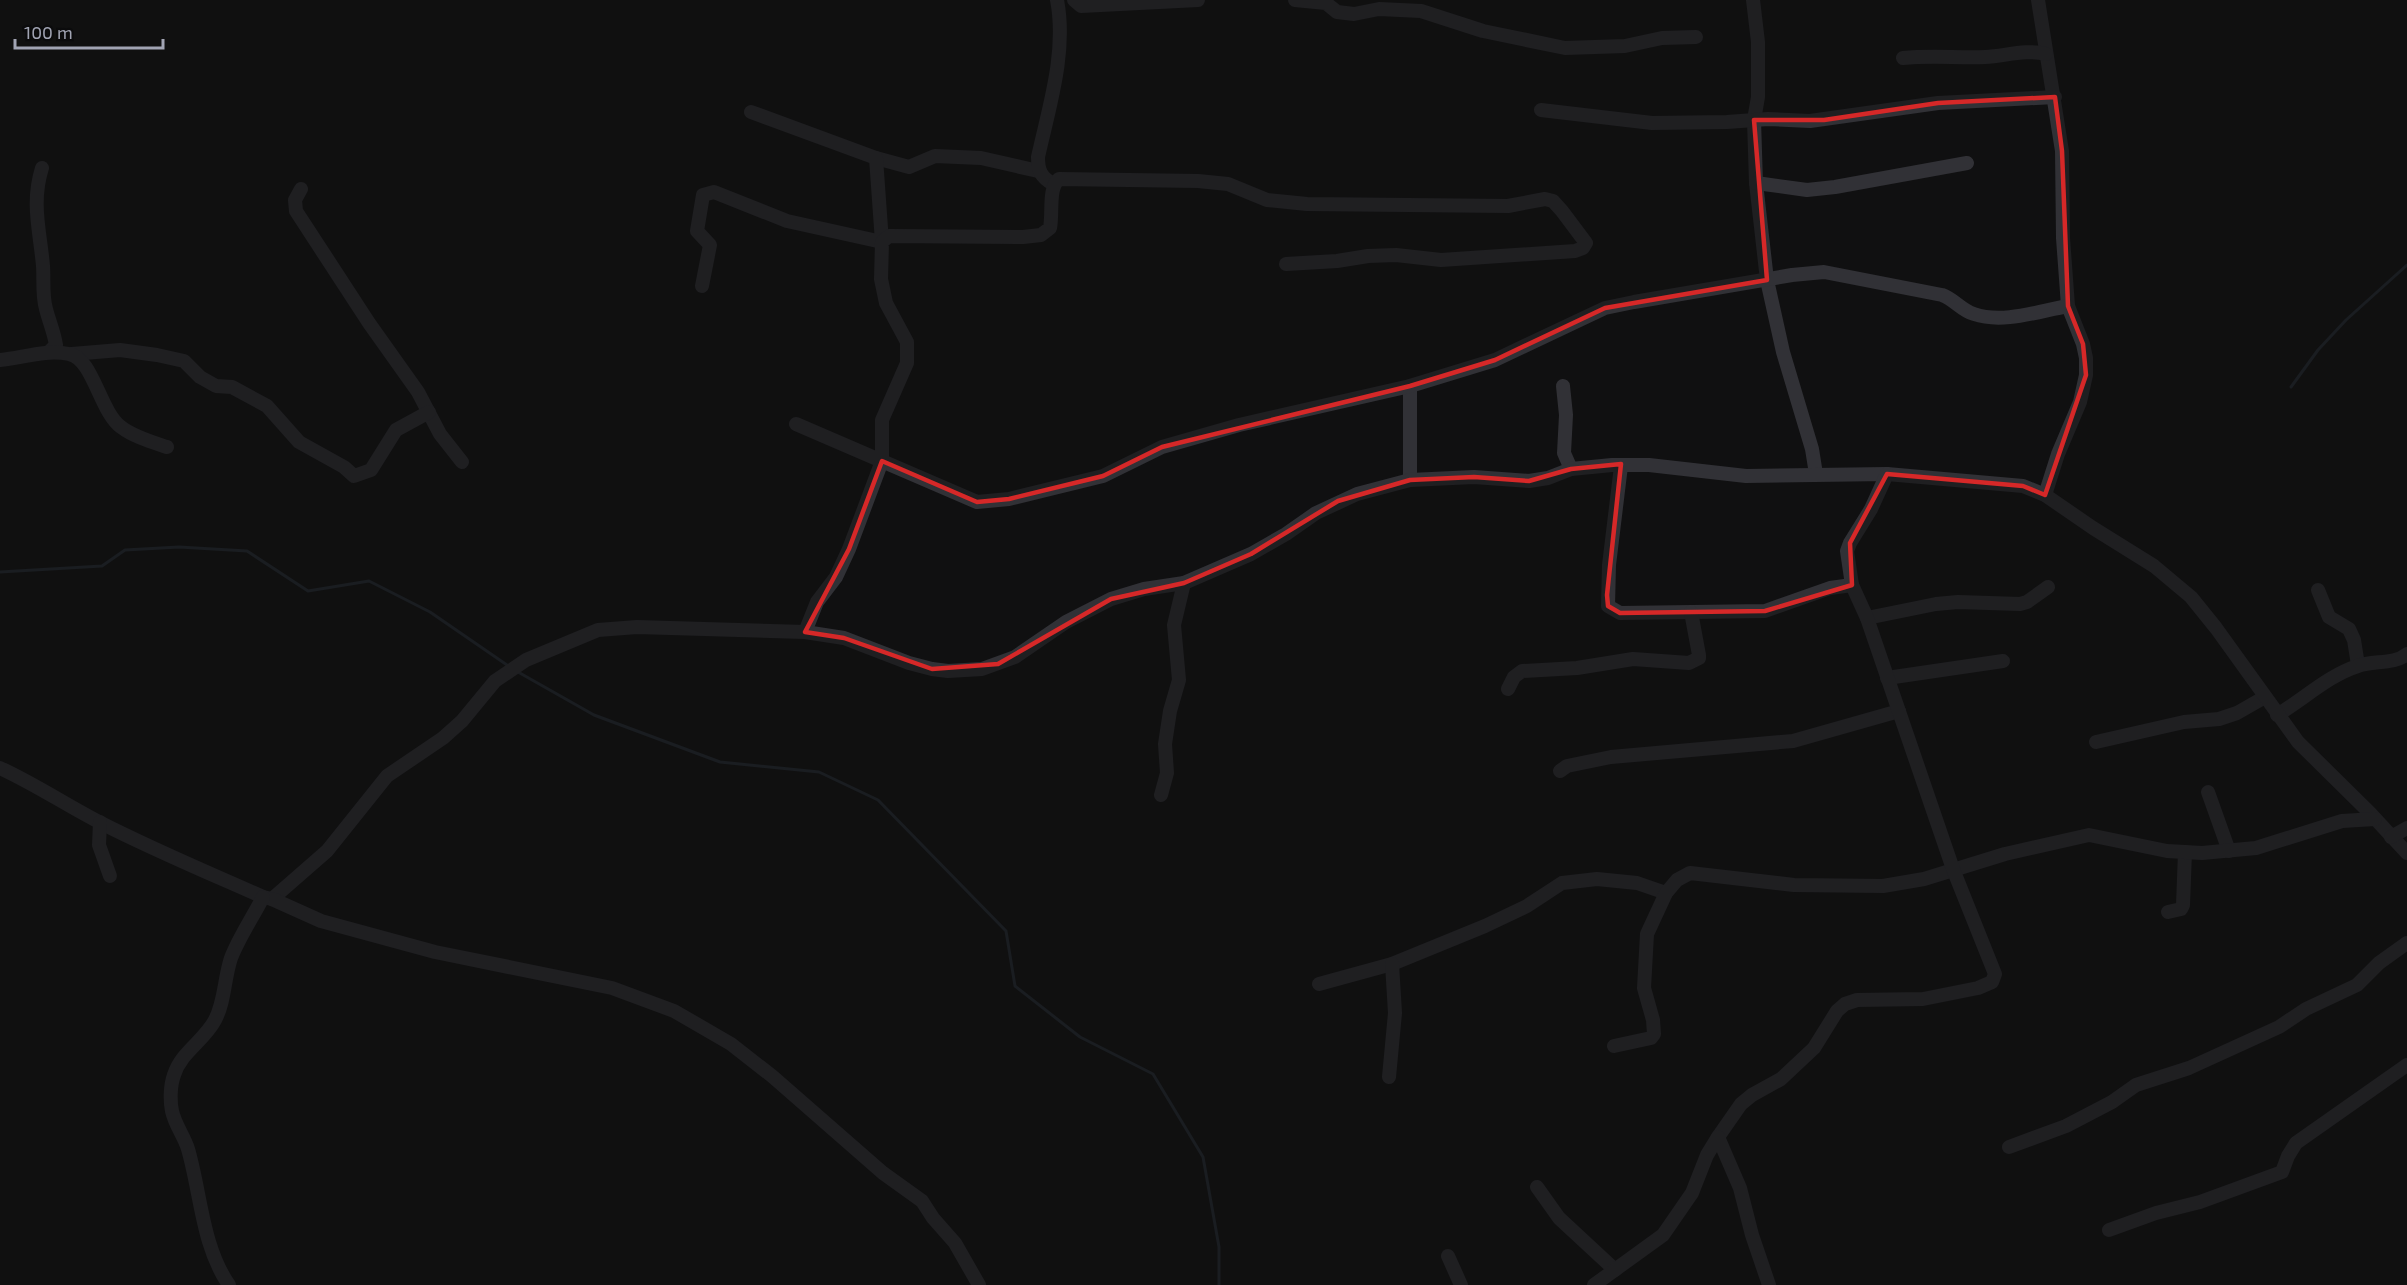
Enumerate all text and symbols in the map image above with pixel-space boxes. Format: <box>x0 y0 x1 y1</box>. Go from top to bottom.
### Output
scale bar <box>15 12 164 50</box>
text: 100 m <box>24 21 73 43</box>

